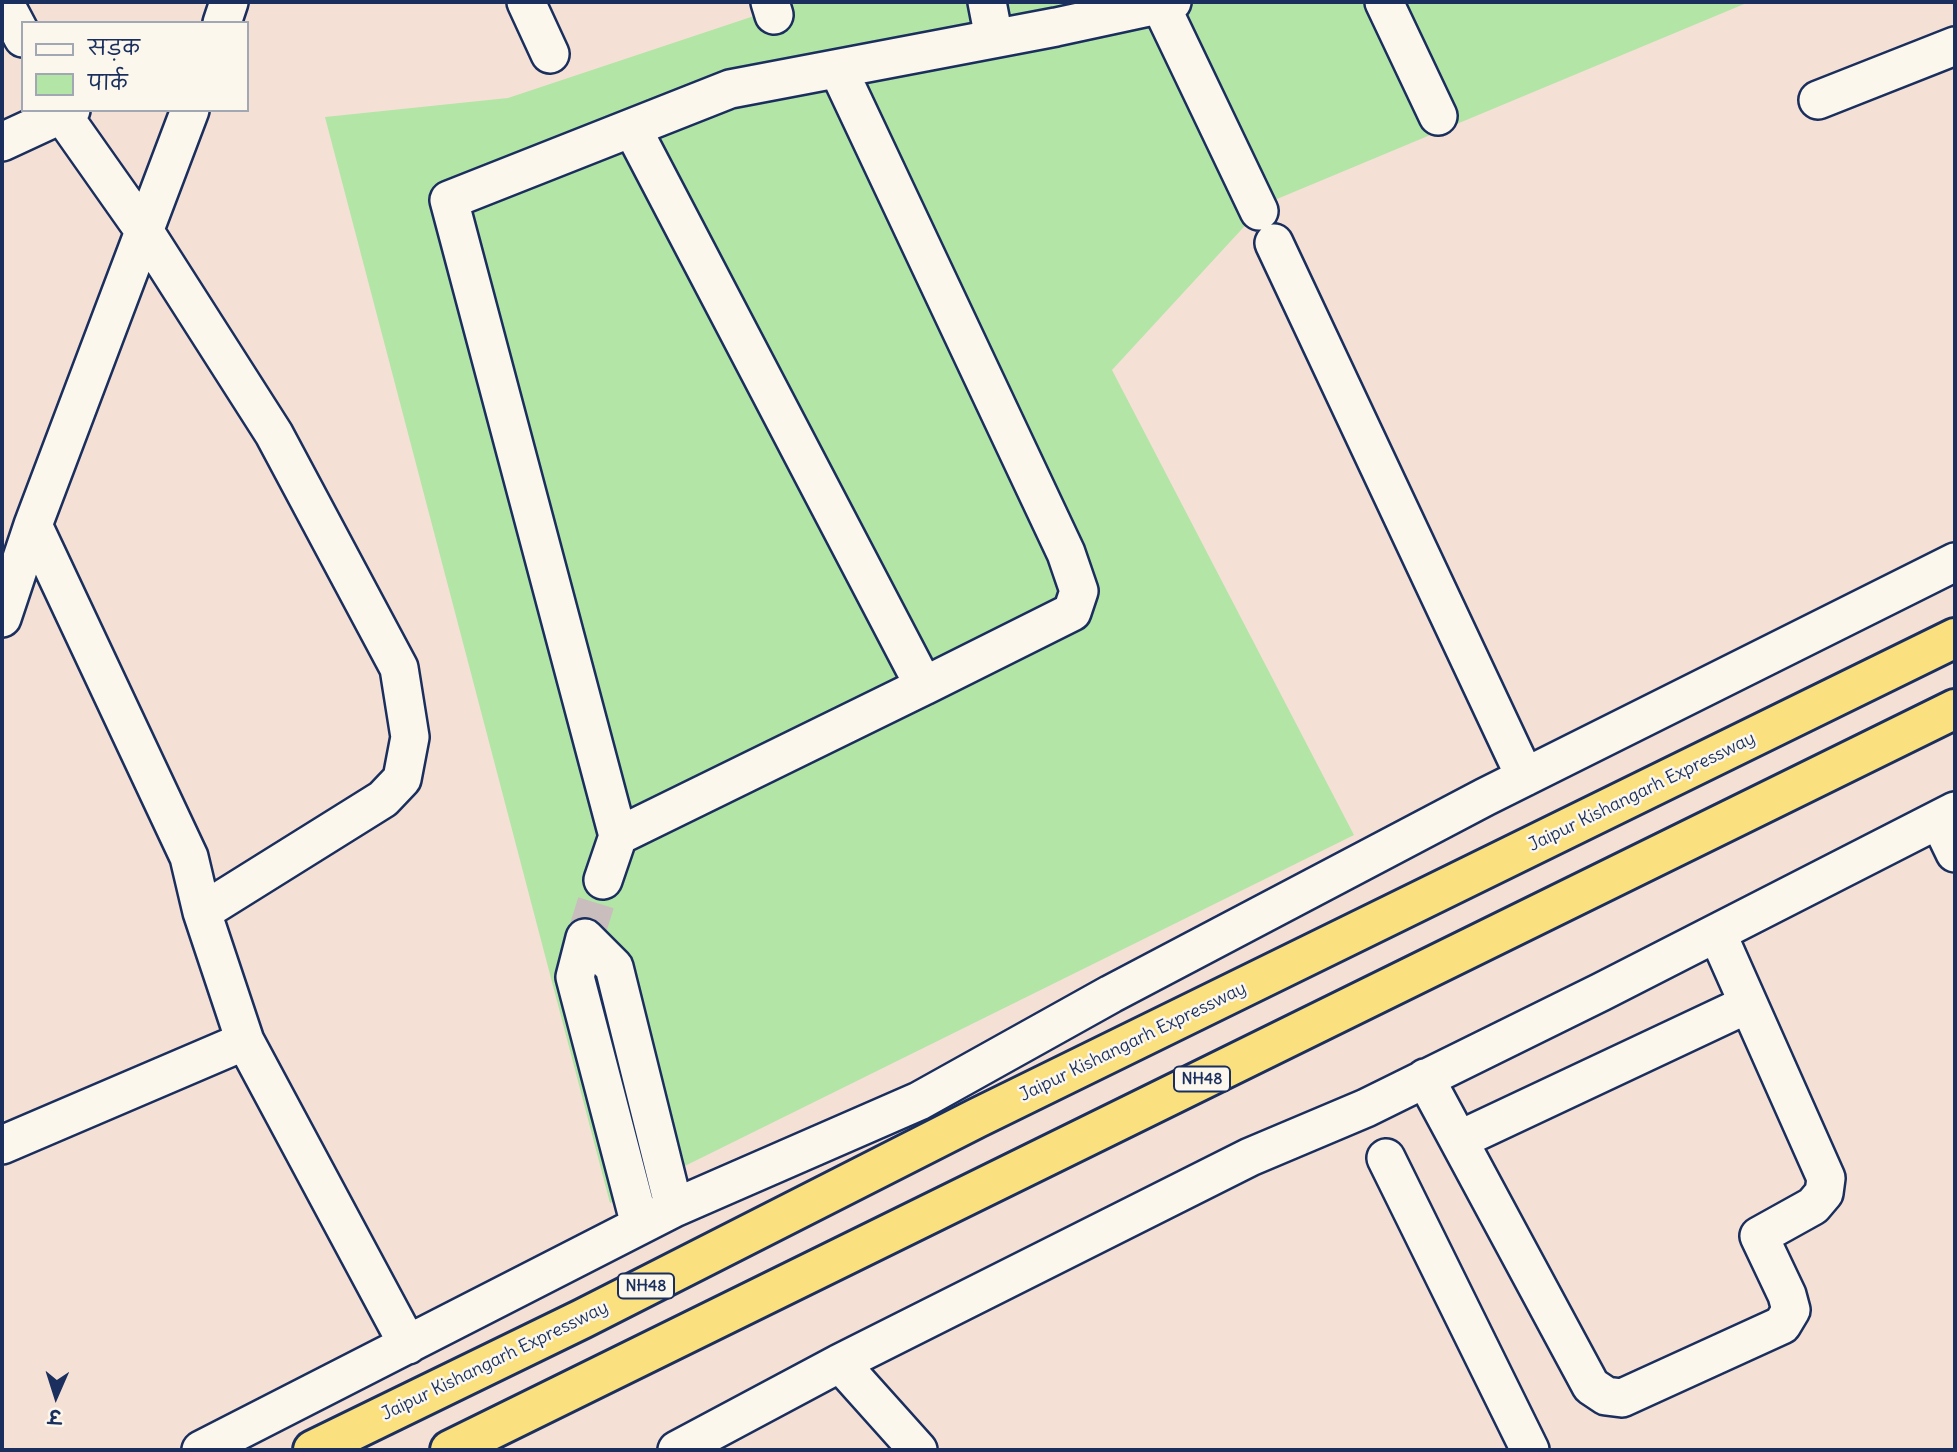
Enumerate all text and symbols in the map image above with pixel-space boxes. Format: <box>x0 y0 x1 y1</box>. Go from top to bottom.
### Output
legend <box>21 21 248 112</box>
text: सड़क <box>88 34 140 61</box>
text: पार्क <box>88 69 128 96</box>
street label: Jaipur Kishangarh Expressway <box>1525 728 1759 856</box>
street label: Jaipur Kishangarh Expressway <box>1016 978 1250 1106</box>
road number: NH48 <box>1174 1066 1230 1092</box>
road number: NH48 <box>618 1274 674 1298</box>
street label: Jaipur Kishangarh Expressway <box>378 1297 612 1425</box>
north arrow <box>21 1361 91 1431</box>
text: उ <box>48 1405 62 1429</box>

